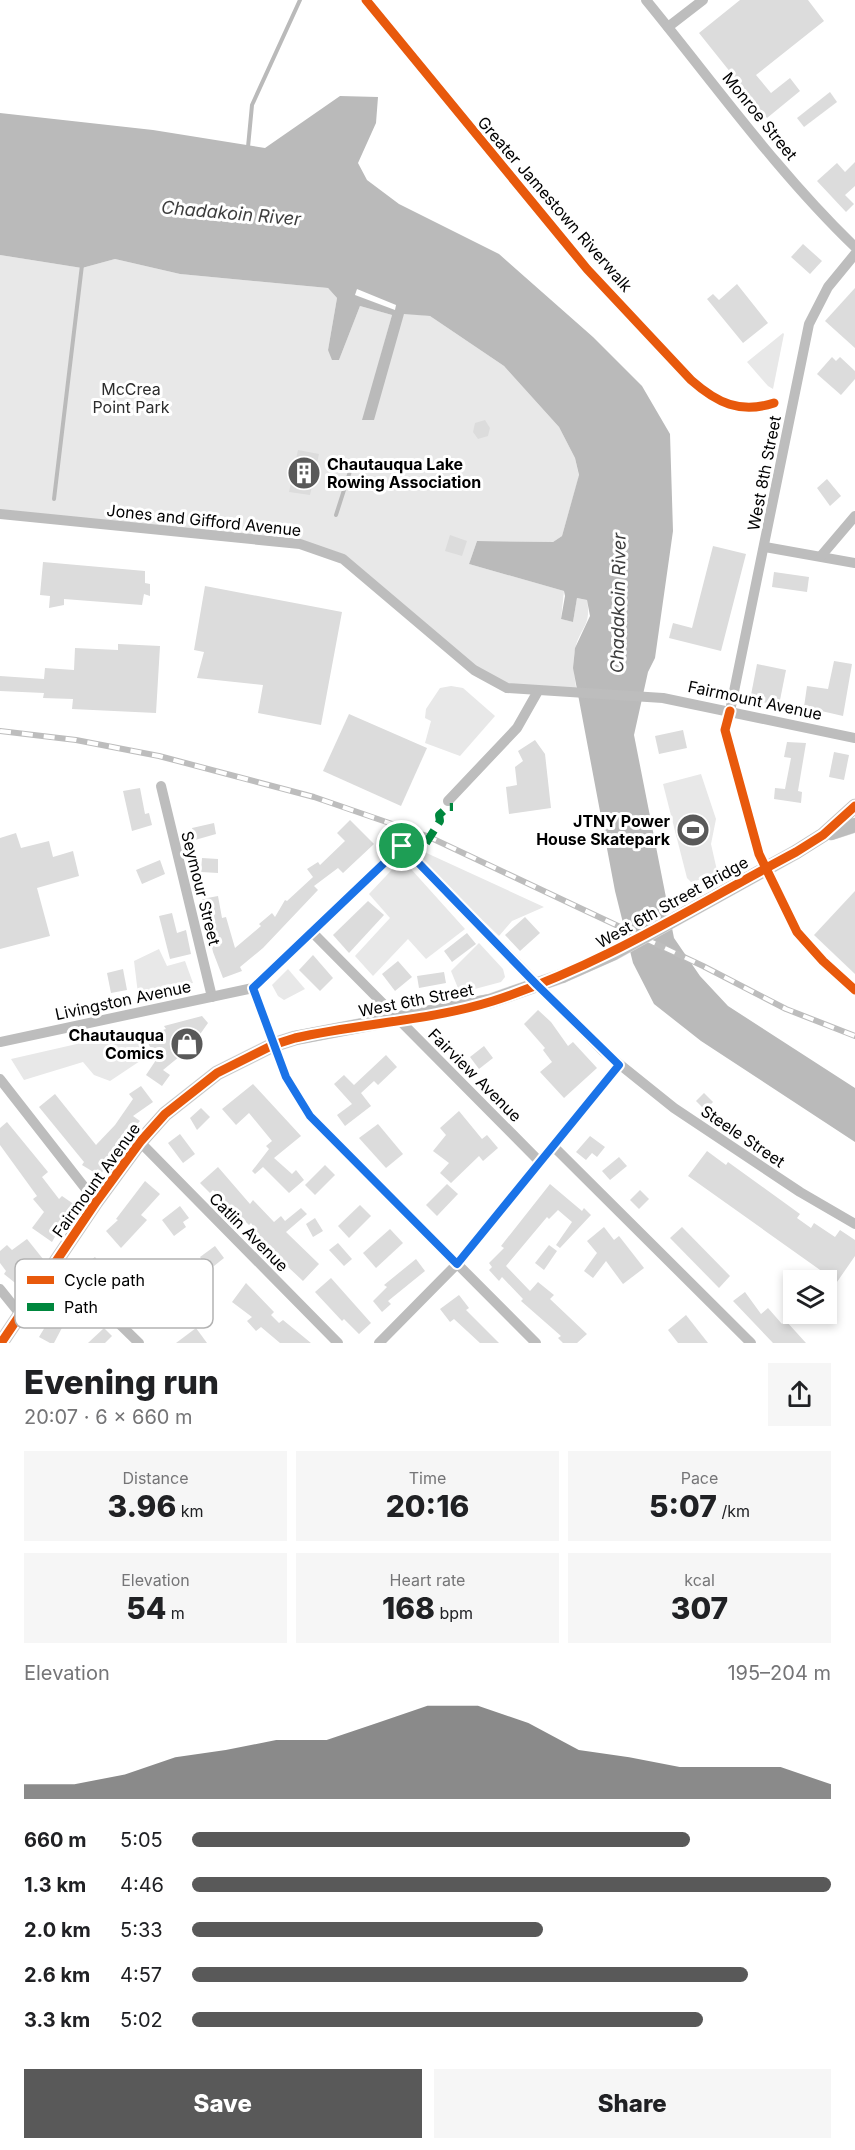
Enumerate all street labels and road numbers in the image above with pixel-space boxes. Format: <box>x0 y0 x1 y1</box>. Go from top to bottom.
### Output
street label: Monroe Street <box>718 68 802 164</box>
street label: Greater Jamestown Riverwalk <box>473 112 637 296</box>
street label: West 8th Street <box>743 414 785 532</box>
street label: Jones and Gifford Avenue <box>106 500 302 540</box>
street label: Fairmount Avenue <box>686 676 824 724</box>
street label: Seymour Street <box>177 829 225 947</box>
street label: West 6th Street Bridge <box>592 852 752 952</box>
street label: Livingston Avenue <box>53 976 193 1024</box>
street label: West 6th Street <box>357 979 475 1021</box>
street label: Fairview Avenue <box>424 1024 526 1126</box>
street label: Steele Street <box>697 1101 789 1171</box>
street label: Fairmount Avenue <box>48 1119 144 1241</box>
street label: Catlin Avenue <box>205 1188 293 1276</box>

